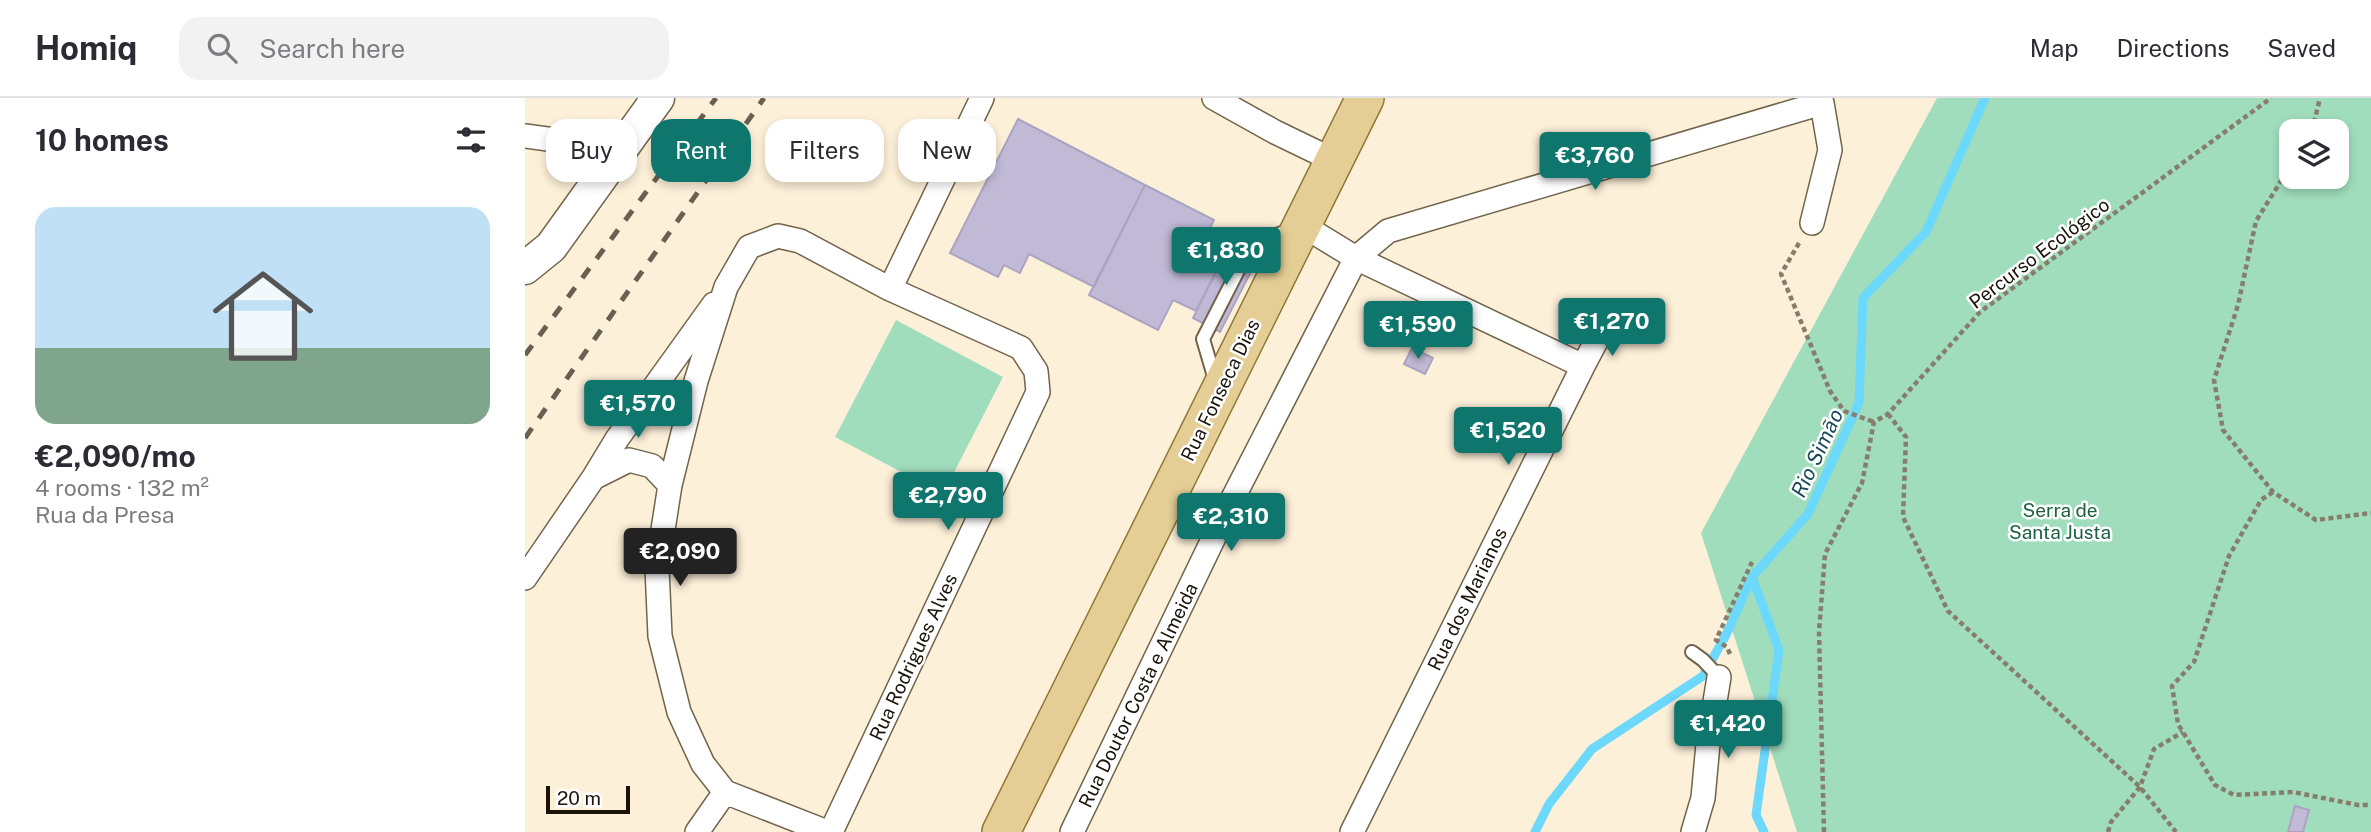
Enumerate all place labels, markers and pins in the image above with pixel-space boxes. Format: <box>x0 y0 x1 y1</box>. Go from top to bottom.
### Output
pin: €3,760 <box>1538 132 1652 192</box>
pin: €1,830 <box>1169 228 1283 287</box>
pin: €1,270 <box>1555 299 1669 358</box>
pin: €1,590 <box>1361 302 1475 361</box>
pin: €1,570 <box>581 380 695 440</box>
pin: €1,520 <box>1451 408 1565 467</box>
pin: €2,790 <box>891 472 1005 532</box>
pin: €2,310 <box>1174 494 1288 553</box>
pin: €2,090 <box>623 528 737 588</box>
pin: €1,420 <box>1671 700 1785 760</box>

